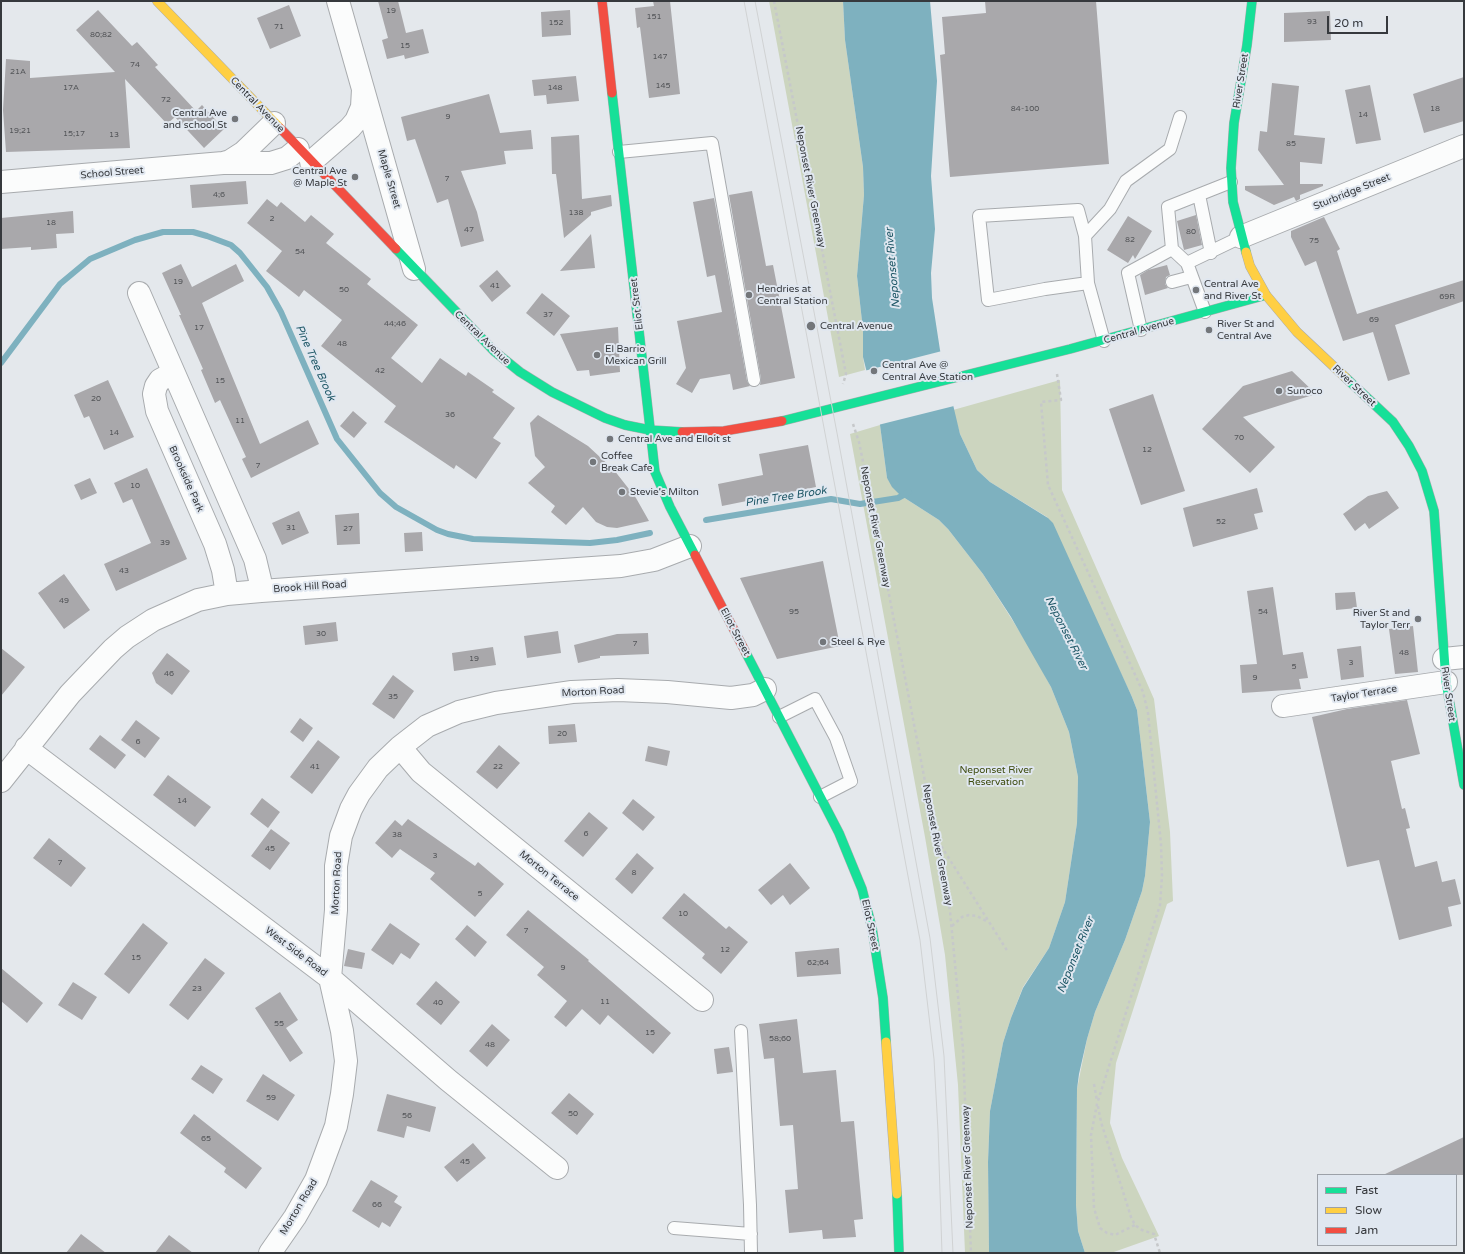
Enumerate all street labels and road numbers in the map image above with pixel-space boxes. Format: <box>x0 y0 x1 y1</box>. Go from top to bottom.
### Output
street label: River Street <box>1231 53 1251 109</box>
street label: Central Avenue <box>227 75 287 135</box>
street label: Neponset River Greenway <box>792 125 828 249</box>
street label: Maple Street <box>375 148 403 210</box>
street label: School Street <box>80 164 144 182</box>
street label: Sturbridge Street <box>1312 171 1392 213</box>
street label: Eliot Street <box>628 277 646 331</box>
street label: Central Avenue <box>452 308 512 368</box>
street label: Central Avenue <box>1102 315 1176 347</box>
street label: River Street <box>1330 363 1378 409</box>
street label: Brookside Park <box>166 444 206 514</box>
street label: Neponset River Greenway <box>857 465 893 589</box>
street label: Brook Hill Road <box>273 578 347 596</box>
street label: Eliot Street <box>717 606 753 658</box>
street label: River Street <box>1438 666 1458 722</box>
street label: Taylor Terrace <box>1330 683 1398 705</box>
street label: Morton Road <box>561 684 625 700</box>
street label: Neponset River Greenway <box>919 783 955 907</box>
street label: Morton Terrace <box>517 848 581 904</box>
street label: Morton Road <box>329 851 345 915</box>
street label: Eliot Street <box>859 898 881 952</box>
street label: West Side Road <box>263 925 329 979</box>
street label: Neponset River Greenway <box>960 1105 976 1229</box>
street label: Morton Road <box>278 1177 320 1237</box>

